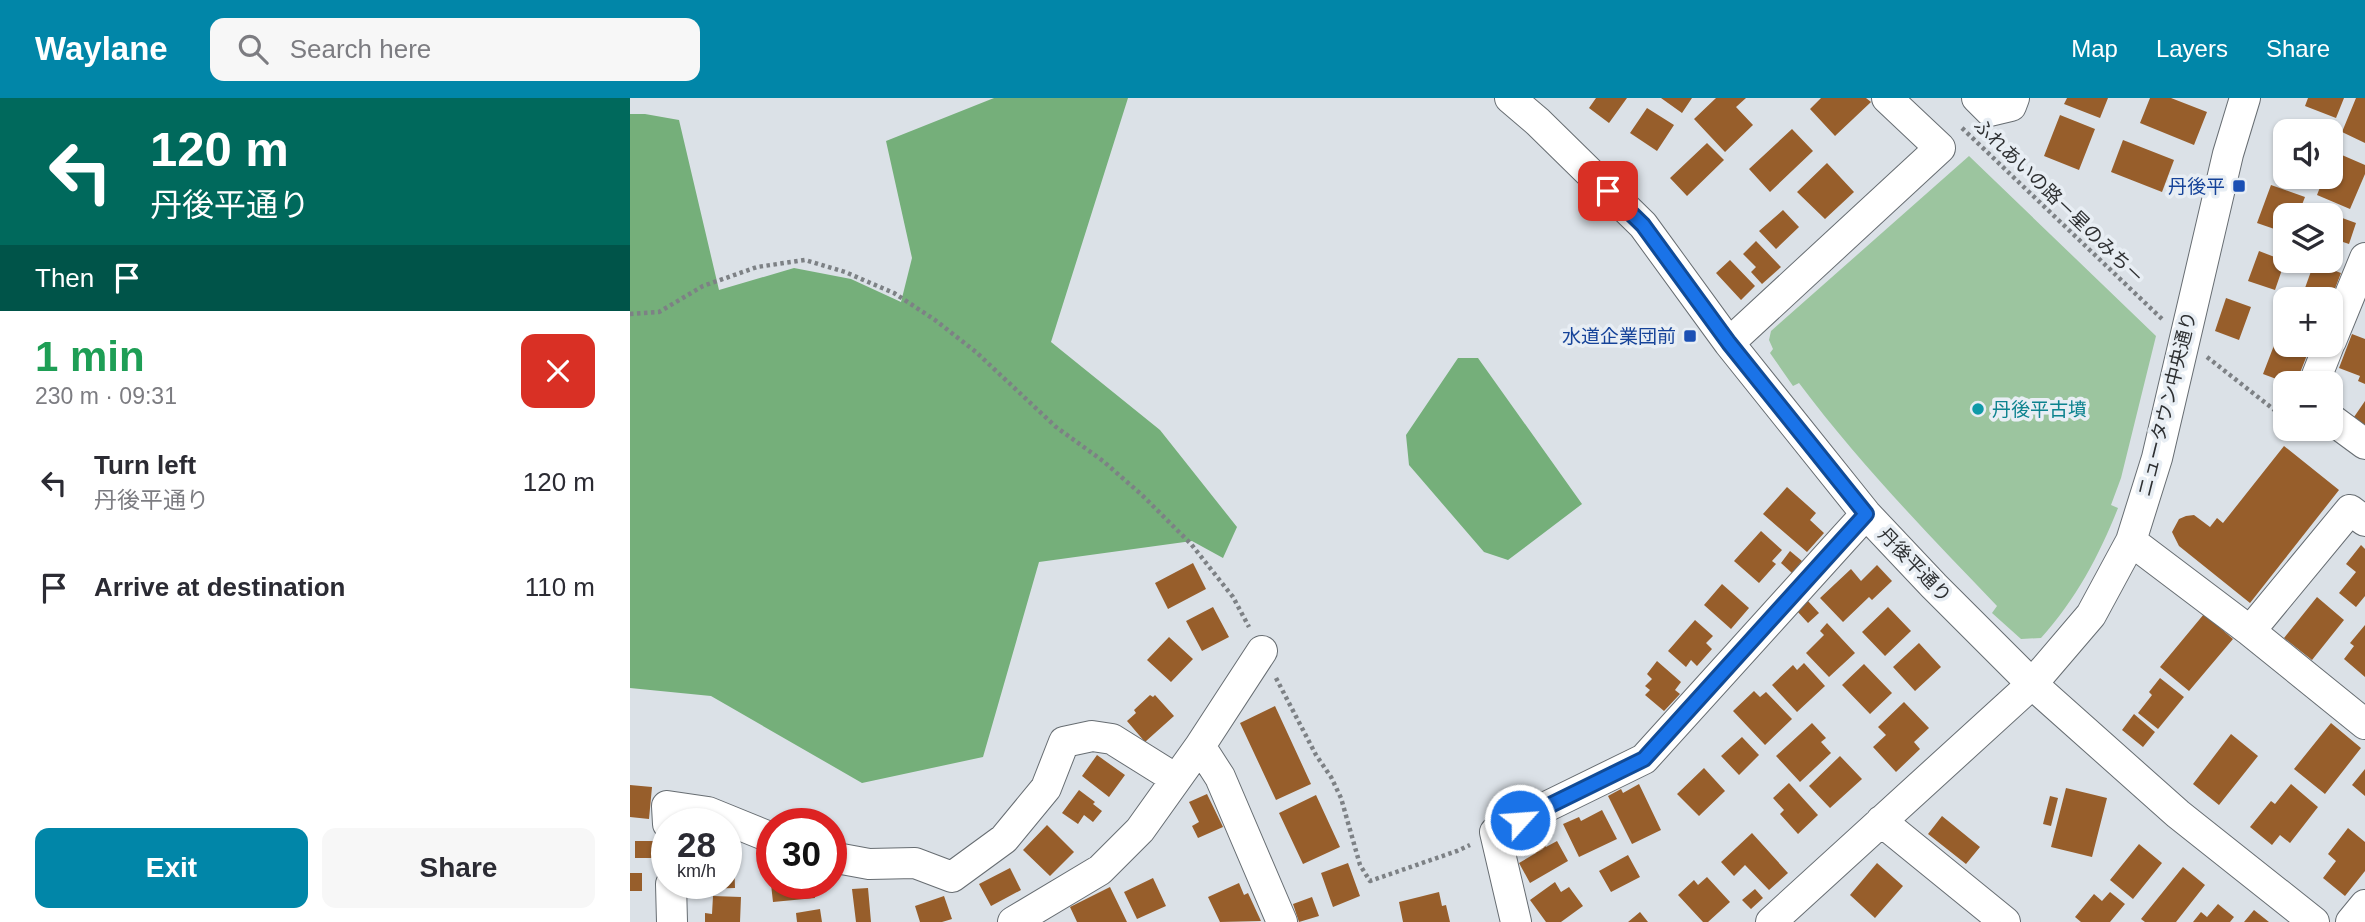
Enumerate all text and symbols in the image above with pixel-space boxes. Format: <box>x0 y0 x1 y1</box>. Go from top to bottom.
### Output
search box <box>210 18 700 81</box>
text: Waylane <box>35 30 168 67</box>
icon: search <box>234 30 272 68</box>
text: Search here <box>290 34 431 64</box>
text: Map <box>2071 35 2118 62</box>
text: Layers <box>2156 35 2228 62</box>
text: Share <box>2266 35 2330 62</box>
street label: ふれあいの路－星のみち－ <box>1970 114 2148 288</box>
map controls <box>2273 119 2343 441</box>
button: sound <box>2273 119 2343 189</box>
text: 120 m <box>150 122 289 176</box>
icon: left <box>35 126 126 217</box>
pin <box>1578 161 1638 221</box>
icon: arrive <box>1589 172 1627 210</box>
place label: 丹後平 <box>2168 176 2225 197</box>
marker: 丹後平 <box>2231 178 2247 194</box>
text: 丹後平通り <box>150 187 310 223</box>
button: layers <box>2273 203 2343 273</box>
icon: arrive <box>108 259 146 297</box>
text: Then <box>35 263 94 293</box>
button: + <box>2273 287 2343 357</box>
street label: ニュータウン中央通り <box>2134 309 2200 499</box>
place label: 水道企業団前 <box>1562 326 1676 347</box>
marker: 水道企業団前 <box>1682 328 1698 344</box>
text: 1 min <box>35 333 145 380</box>
button: close <box>521 334 595 408</box>
button: − <box>2273 371 2343 441</box>
text: 230 m · 09:31 <box>35 383 177 409</box>
place label: 丹後平古墳 <box>1992 399 2087 420</box>
marker: 丹後平古墳 <box>1970 401 1986 417</box>
text: Turn left <box>94 450 196 480</box>
icon: left <box>35 464 73 502</box>
text: 120 m <box>523 467 595 497</box>
text: 丹後平通り <box>94 487 209 513</box>
street label: 丹後平通り <box>1874 524 1956 606</box>
icon: arrive <box>35 569 73 607</box>
text: Arrive at destination <box>94 572 345 602</box>
text: 110 m <box>525 572 595 602</box>
position arrow <box>1483 783 1557 857</box>
speed limit sign: 30 <box>756 808 847 899</box>
text: 28 <box>677 825 716 864</box>
button: Exit <box>35 828 308 908</box>
button: Share <box>322 828 595 908</box>
text: km/h <box>677 861 716 881</box>

